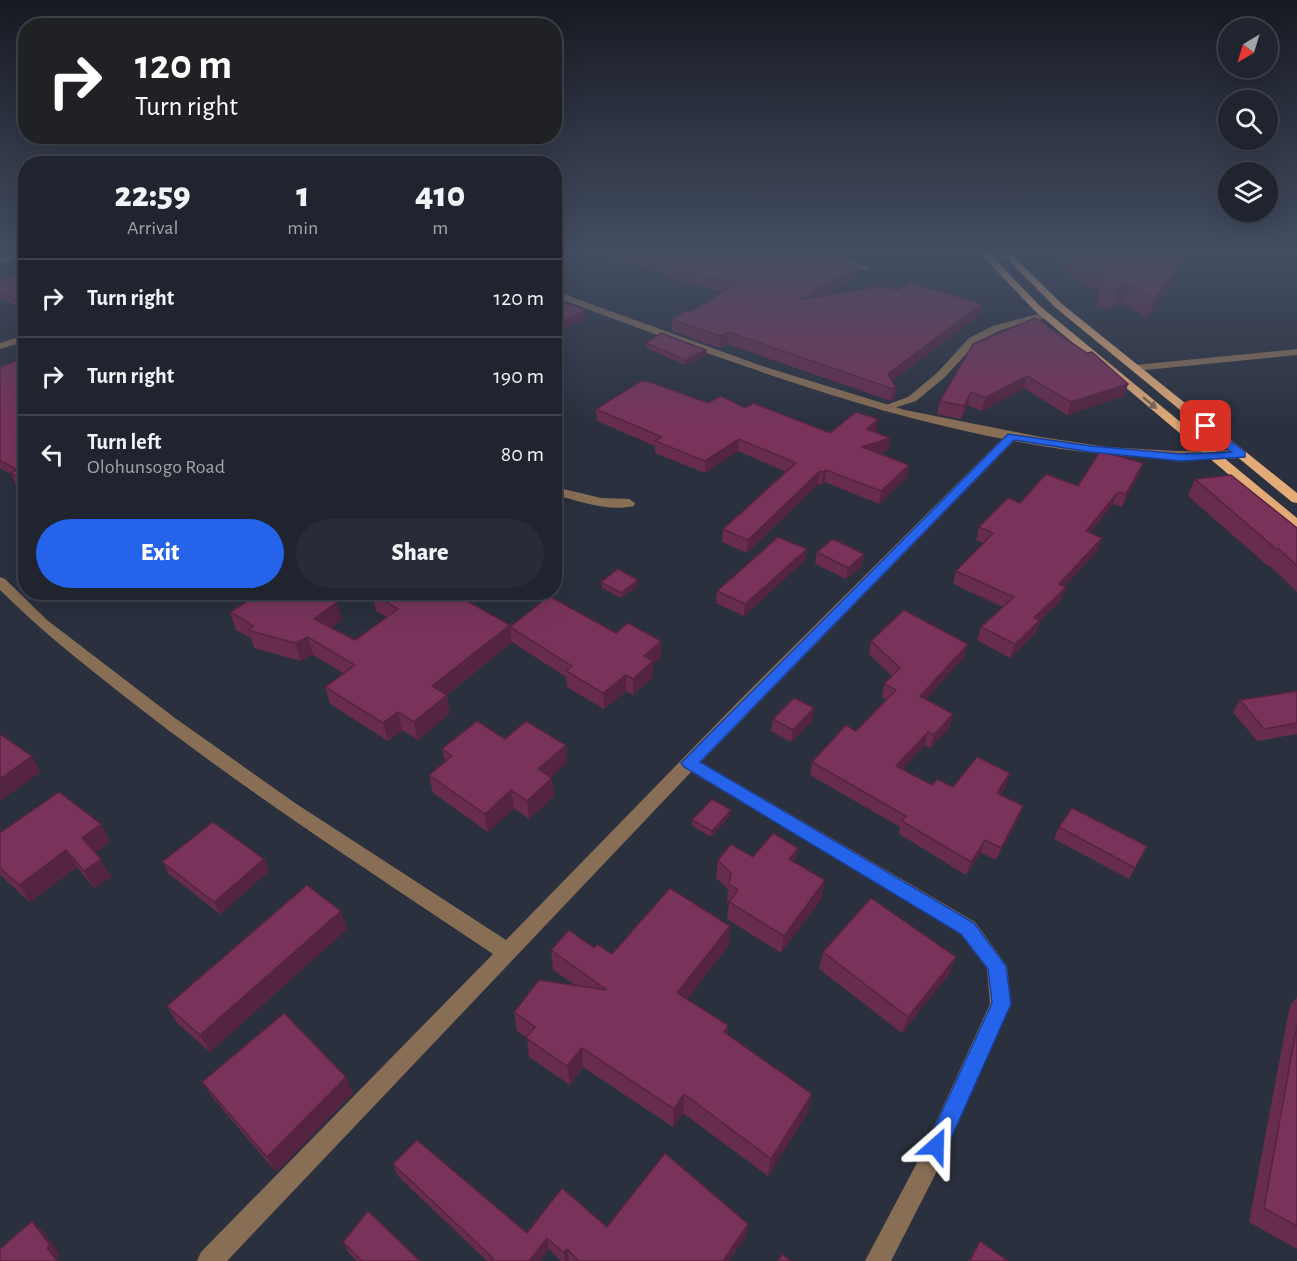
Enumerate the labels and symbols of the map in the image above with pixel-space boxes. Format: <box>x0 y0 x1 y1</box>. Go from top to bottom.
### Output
north arrow <box>1218 18 1278 78</box>
one-way arrow <box>1142 396 1157 409</box>
pin <box>1180 400 1231 451</box>
position arrow <box>904 1114 968 1178</box>

